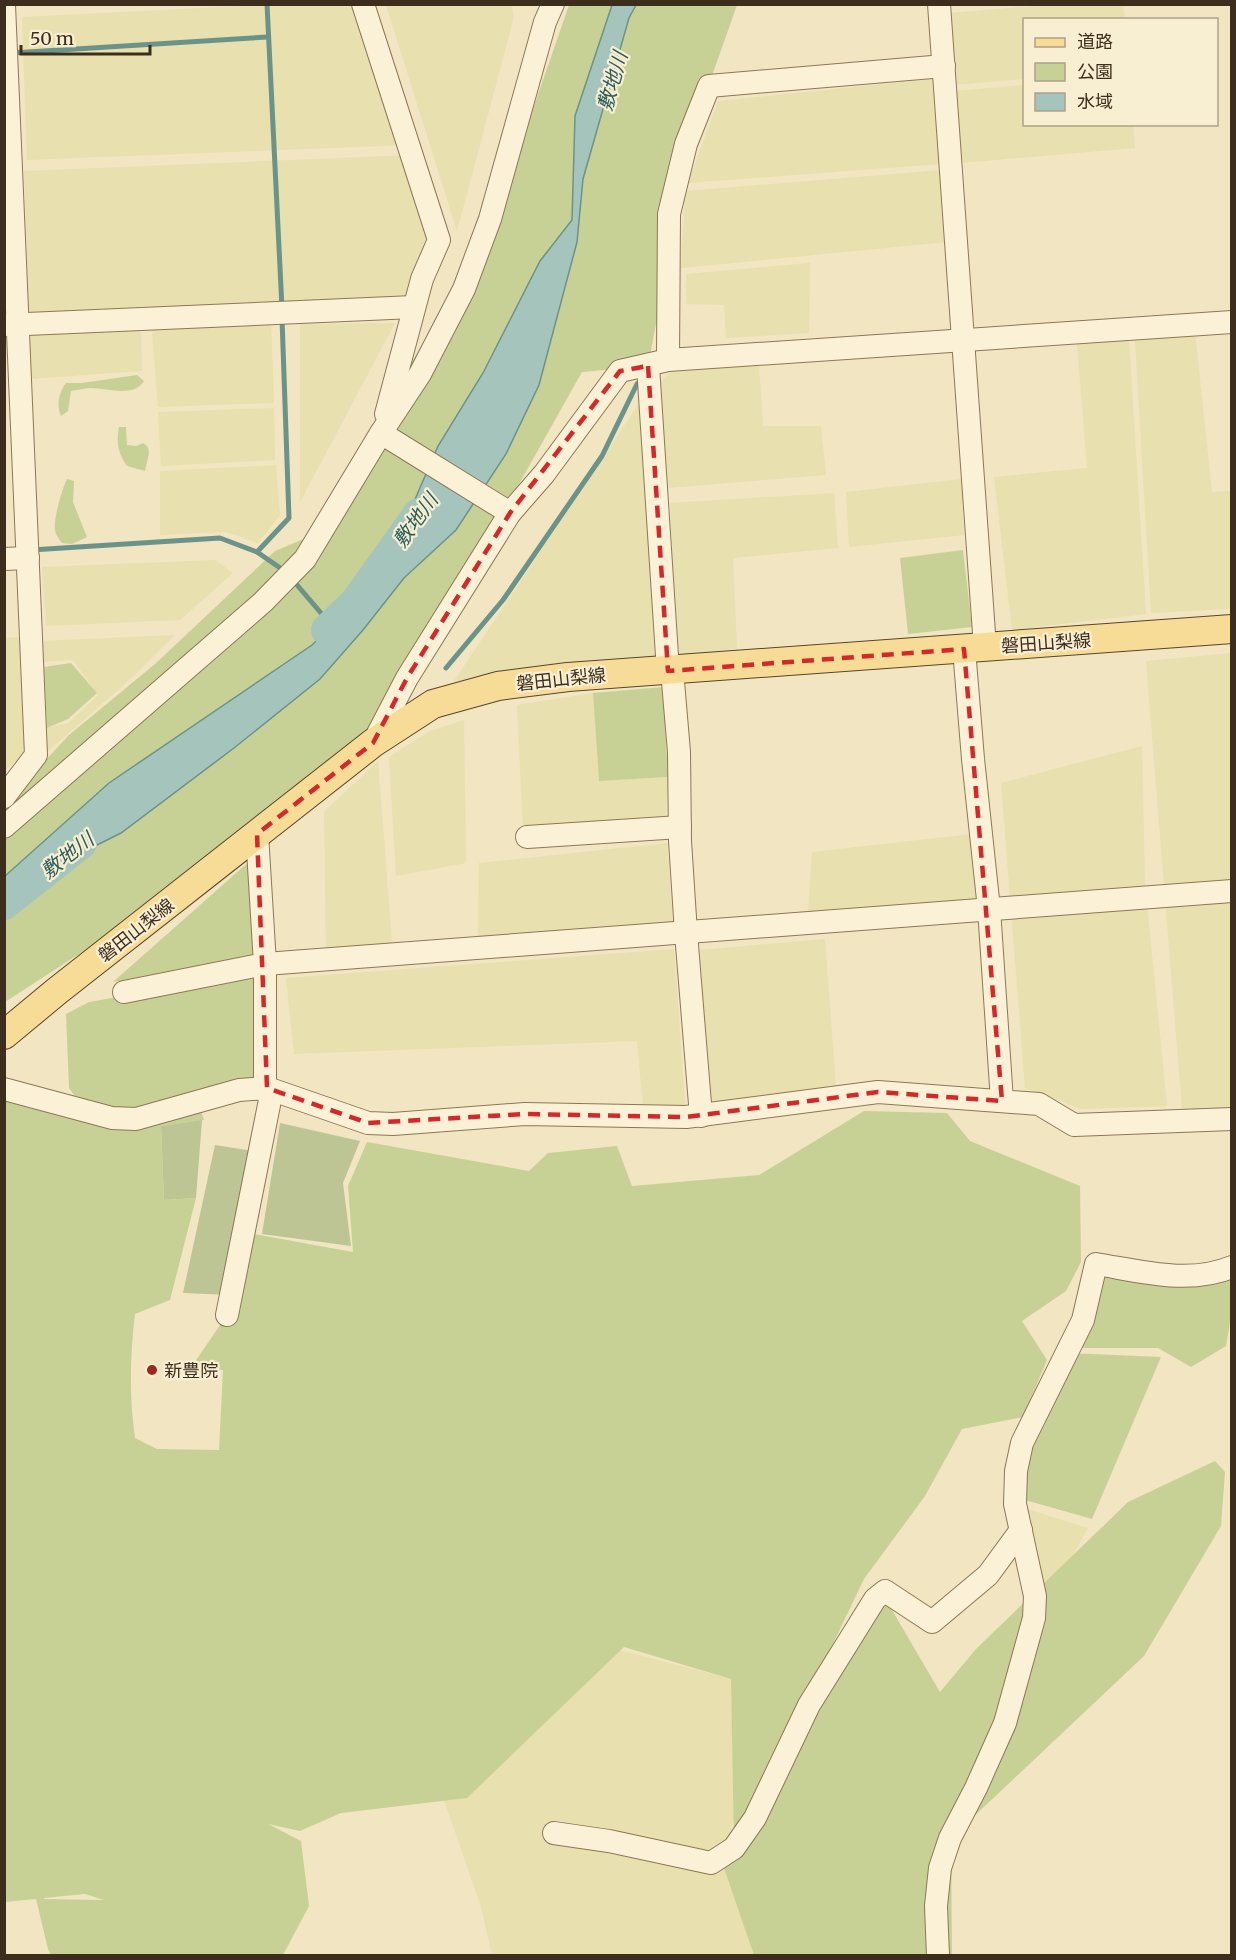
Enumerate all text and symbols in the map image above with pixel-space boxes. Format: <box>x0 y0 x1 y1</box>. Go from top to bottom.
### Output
scale bar <box>21 18 150 56</box>
legend <box>1023 18 1218 126</box>
text: 50 m <box>30 27 74 50</box>
text: 道路 <box>1077 30 1113 53</box>
water label: 敷地川 <box>592 47 633 113</box>
text: 公園 <box>1077 60 1113 83</box>
text: 水域 <box>1077 90 1113 113</box>
water label: 敷地川 <box>387 487 444 552</box>
street label: 磐田山梨線 <box>1000 628 1092 658</box>
street label: 磐田山梨線 <box>515 663 607 695</box>
water label: 敷地川 <box>36 825 100 883</box>
street label: 磐田山梨線 <box>93 893 179 967</box>
place label: 新豊院 <box>164 1359 218 1382</box>
marker: 新豊院 <box>145 1363 159 1377</box>

